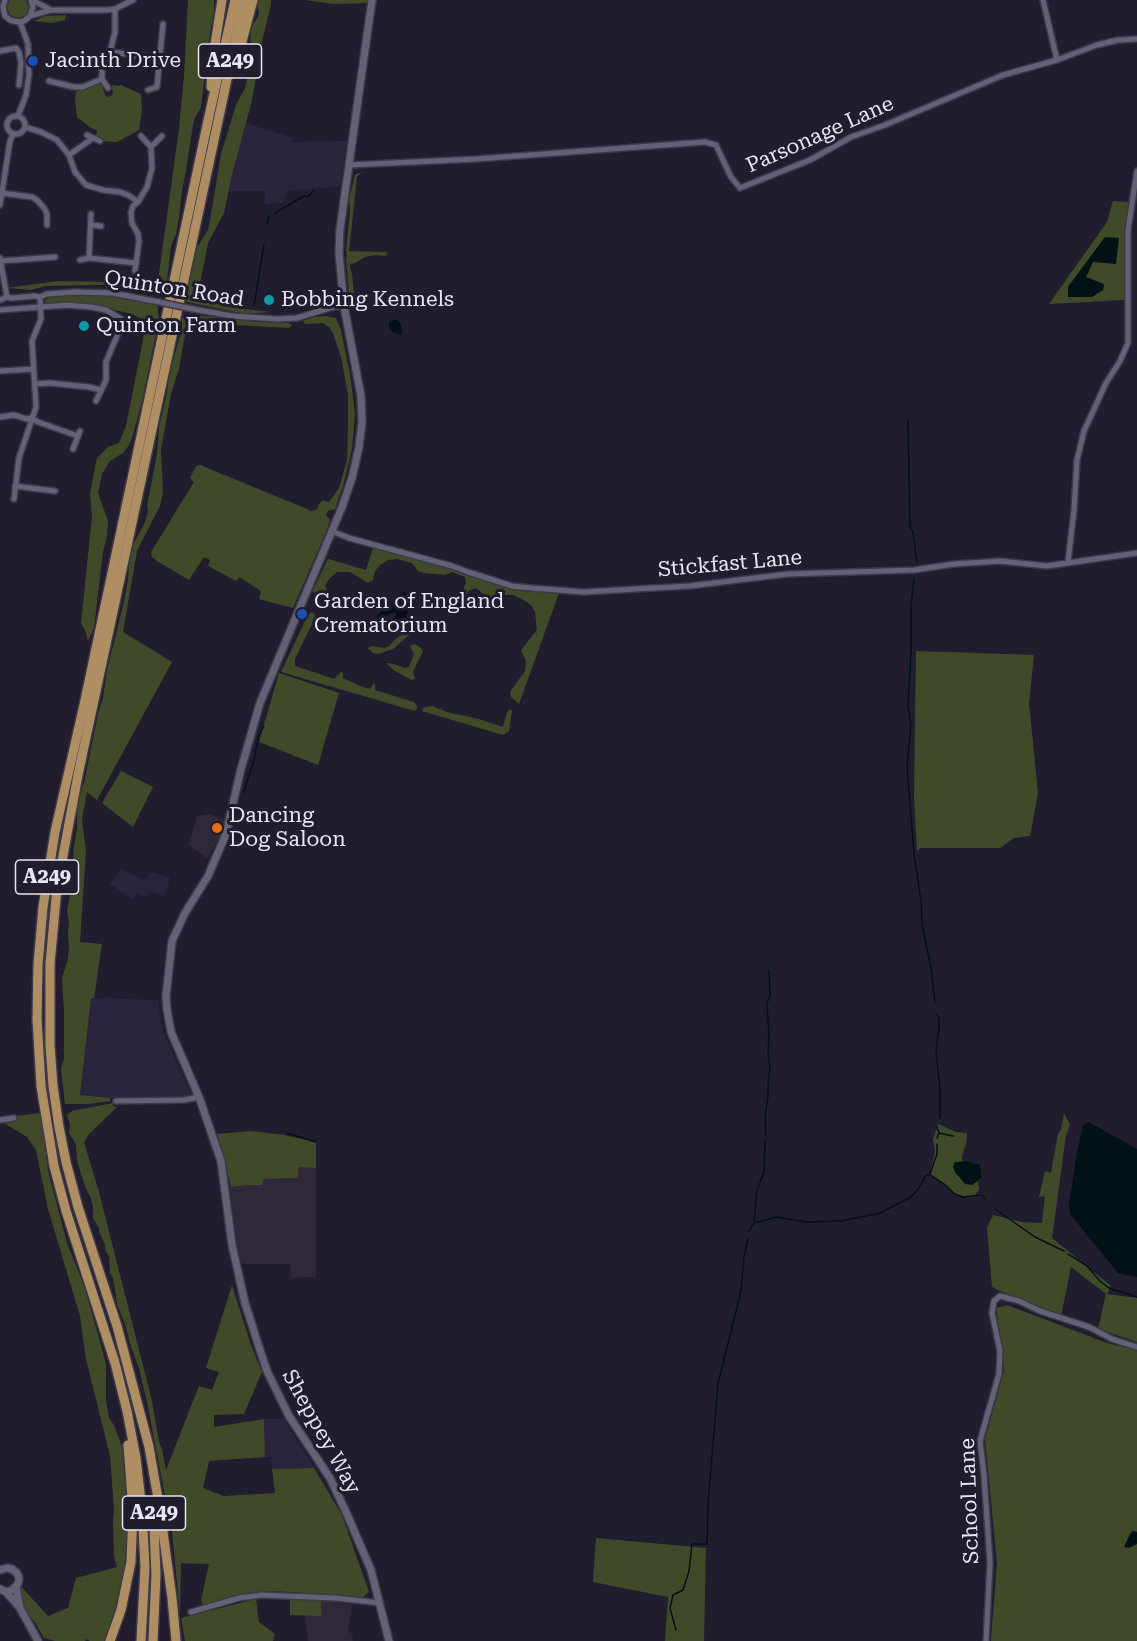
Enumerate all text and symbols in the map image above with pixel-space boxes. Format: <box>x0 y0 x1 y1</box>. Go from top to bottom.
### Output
road number: A249 <box>198 44 262 78</box>
place label: Jacinth Drive <box>45 48 181 74</box>
marker: Jacinth Drive <box>26 54 40 68</box>
street label: Parsonage Lane <box>742 91 898 179</box>
street label: Quinton Road <box>102 266 246 312</box>
place label: Bobbing Kennels <box>281 287 454 313</box>
marker: Bobbing Kennels <box>262 293 276 307</box>
place label: Quinton Farm <box>96 313 236 339</box>
marker: Quinton Farm <box>77 319 91 333</box>
street label: Stickfast Lane <box>657 545 803 583</box>
place label: Garden of England Crematorium <box>314 589 504 639</box>
marker: Garden of England Crematorium <box>295 607 309 621</box>
place label: Dancing Dog Saloon <box>229 803 346 853</box>
marker: Dancing Dog Saloon <box>210 821 224 835</box>
road number: A249 <box>15 860 78 894</box>
street label: Sheppey Way <box>276 1365 366 1499</box>
street label: School Lane <box>955 1438 985 1564</box>
road number: A249 <box>122 1496 186 1530</box>

